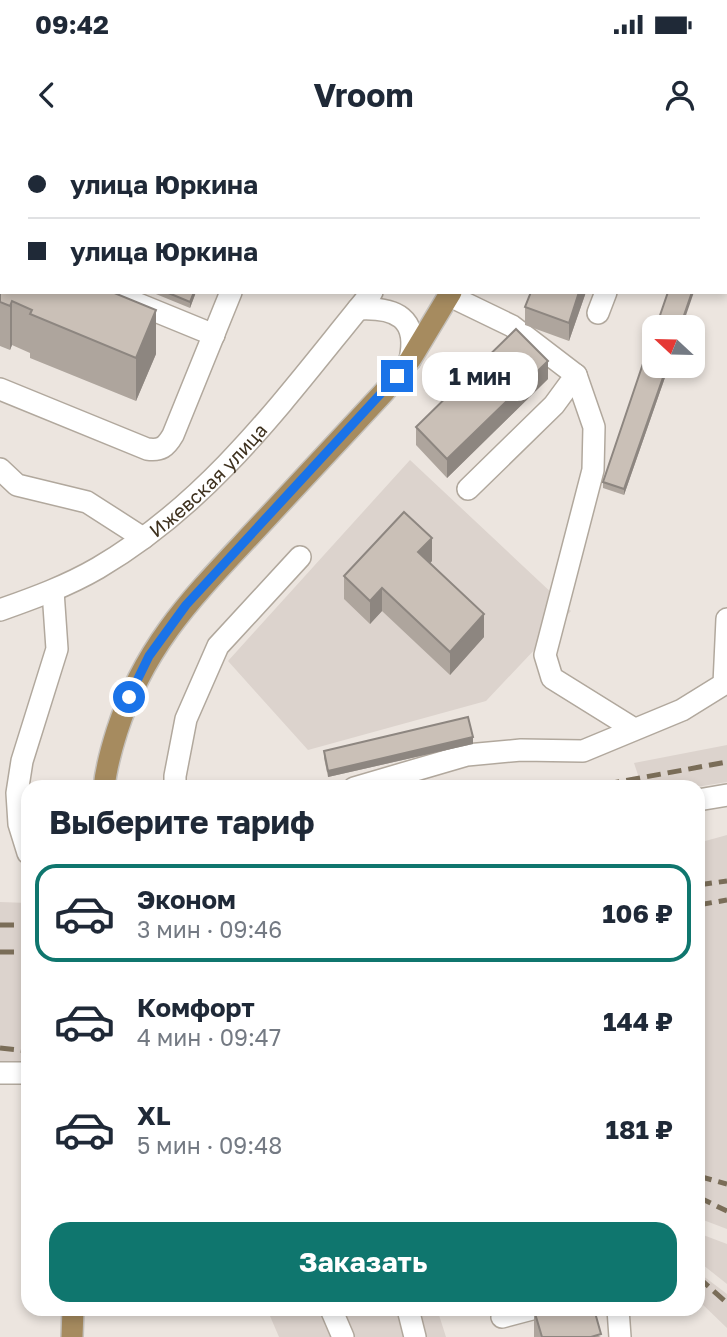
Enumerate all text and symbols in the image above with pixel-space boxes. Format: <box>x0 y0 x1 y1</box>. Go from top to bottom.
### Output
text: 09:42 <box>35 9 109 40</box>
icon: back <box>28 76 66 114</box>
text: Vroom <box>314 76 414 114</box>
icon: person <box>661 76 699 114</box>
text: улица Юркина <box>70 169 258 200</box>
text: улица Юркина <box>70 236 258 267</box>
north arrow <box>642 315 705 378</box>
map controls <box>642 315 705 378</box>
callout: 1 мин <box>422 352 537 400</box>
route end <box>381 360 413 392</box>
text: 1 мин <box>449 362 511 390</box>
street label: Ижевская улица <box>144 418 271 541</box>
route start <box>113 681 145 713</box>
text: Выберите тариф <box>49 803 315 841</box>
icon: car <box>53 882 116 945</box>
text: Эконом <box>137 884 236 915</box>
text: 106 ₽ <box>602 898 673 929</box>
text: 3 мин · 09:46 <box>137 915 282 943</box>
icon: car <box>53 990 116 1053</box>
text: Комфорт <box>137 992 255 1023</box>
text: 144 ₽ <box>603 1006 673 1037</box>
text: 4 мин · 09:47 <box>137 1023 281 1051</box>
icon: car <box>53 1098 116 1161</box>
text: XL <box>137 1100 171 1131</box>
text: 181 ₽ <box>606 1114 673 1145</box>
text: 5 мин · 09:48 <box>137 1131 282 1159</box>
button: Заказать <box>49 1222 677 1302</box>

